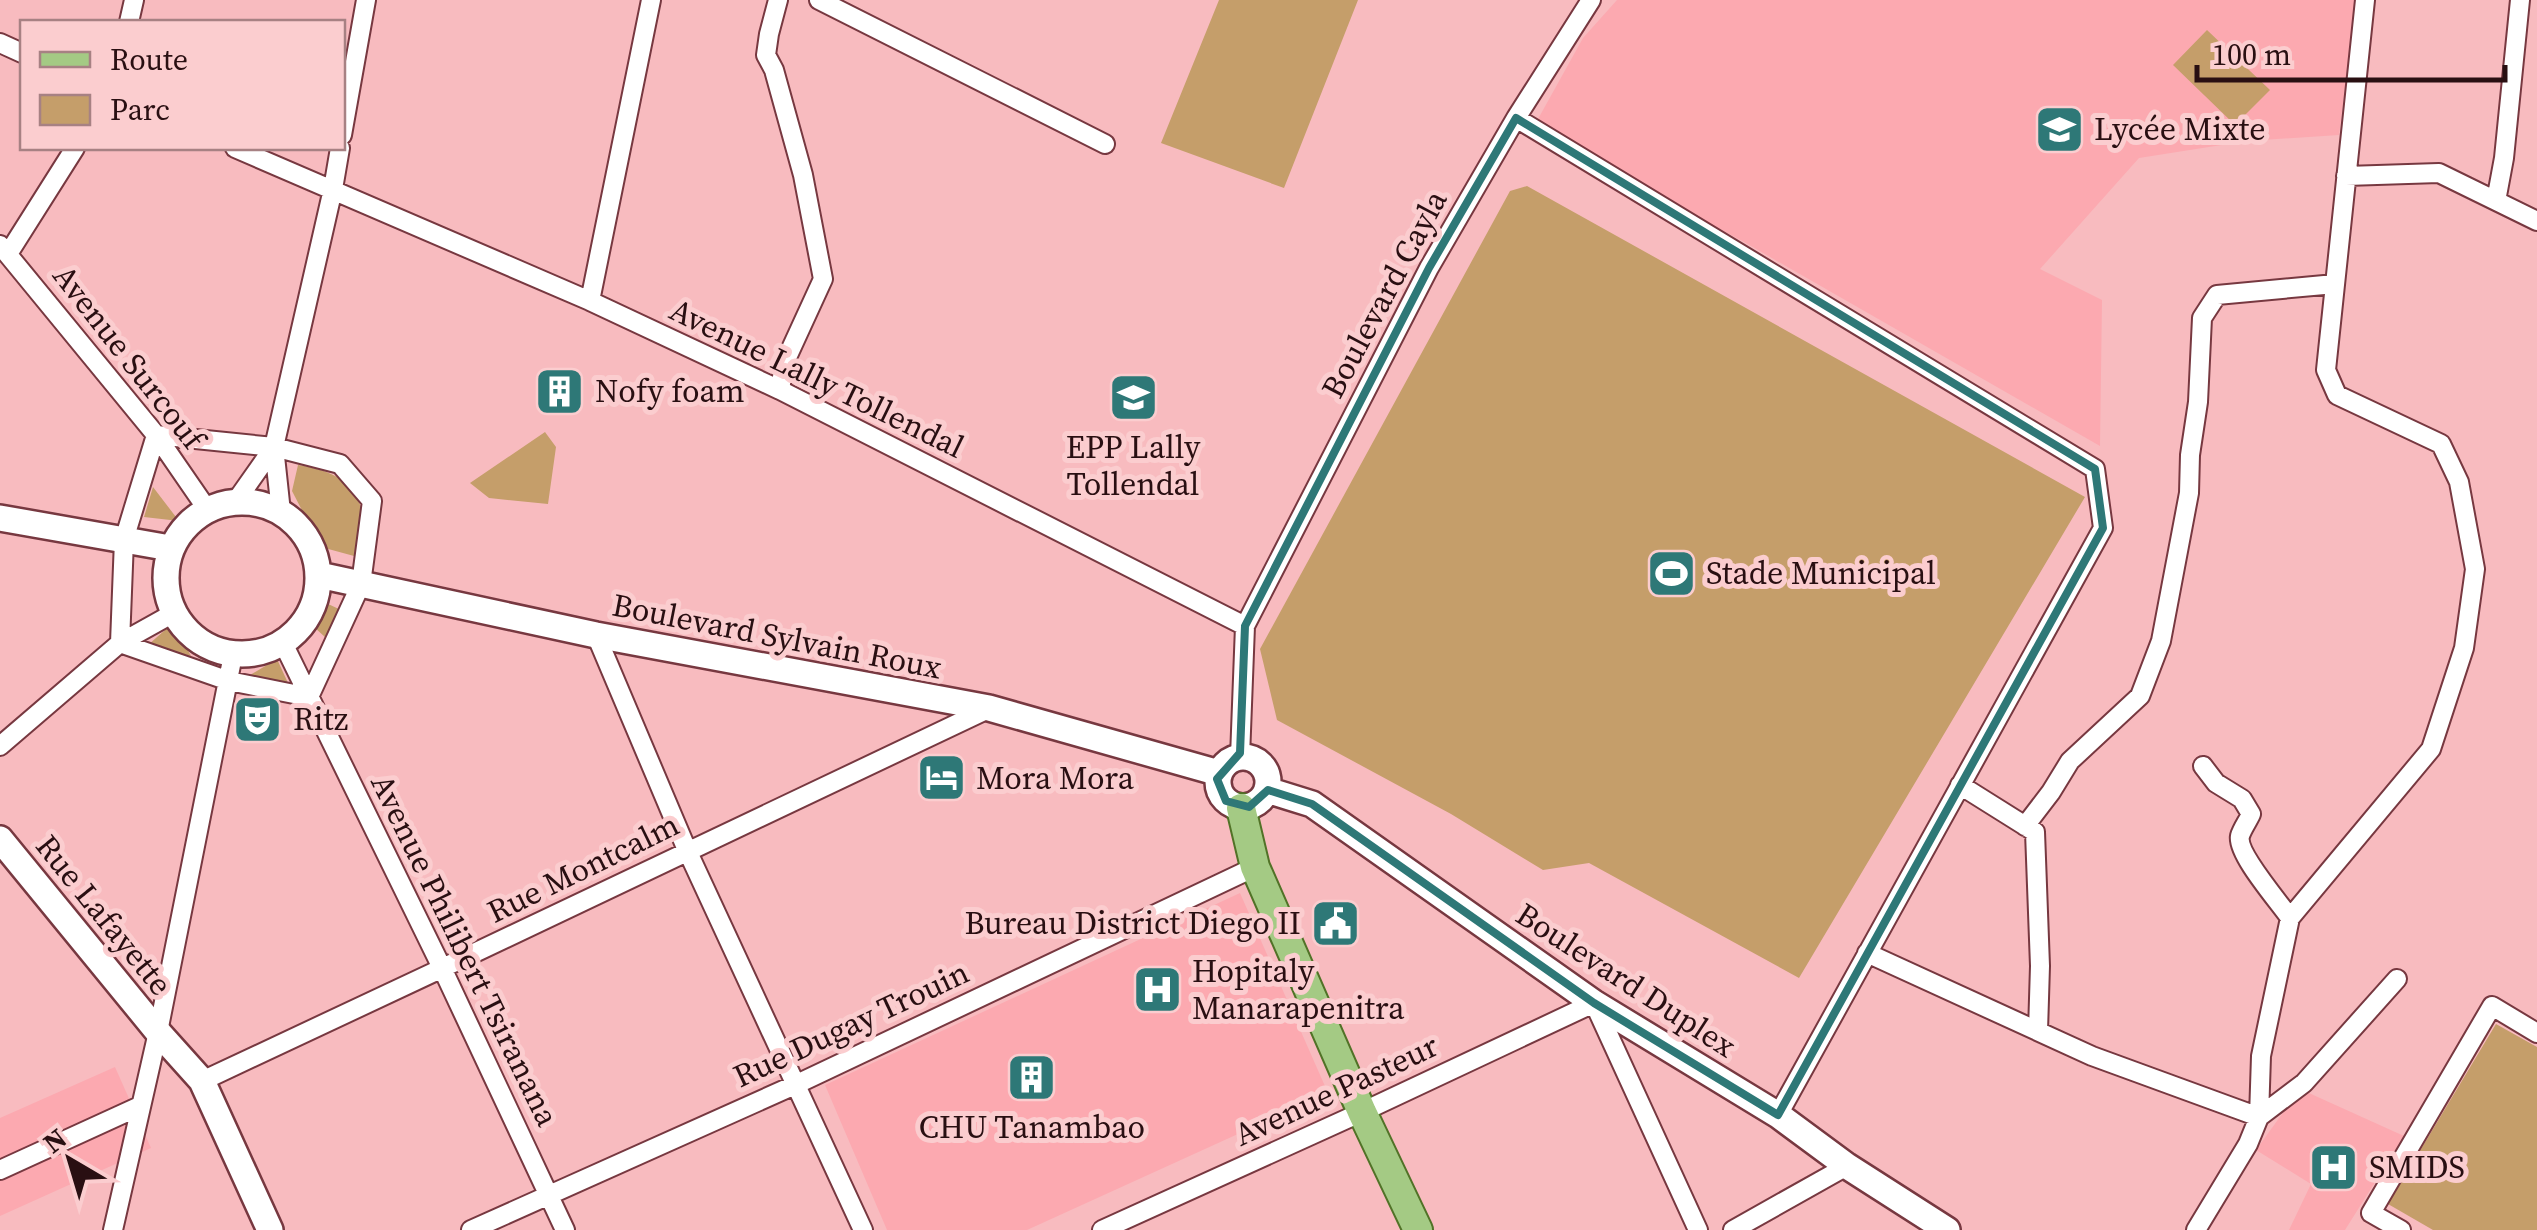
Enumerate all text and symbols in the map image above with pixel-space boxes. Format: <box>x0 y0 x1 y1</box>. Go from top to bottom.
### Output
legend <box>20 20 345 150</box>
scale bar <box>2197 20 2504 82</box>
text: 100 m <box>2212 34 2291 75</box>
text: Route <box>110 39 188 80</box>
text: Parc <box>110 89 170 130</box>
school or university icon: Lycée Mixte <box>2033 103 2085 155</box>
place label: Lycée Mixte <box>2094 107 2266 151</box>
street label: Boulevard Cayla <box>1311 182 1458 406</box>
street label: Avenue Surcouf <box>43 255 217 461</box>
street label: Avenue Lally Tollendal <box>662 288 972 468</box>
building icon: Nofy foam <box>534 365 586 417</box>
place label: Nofy foam <box>595 369 745 413</box>
school or university icon: EPP Lally Tollendal <box>1107 371 1159 423</box>
place label: EPP Lally Tollendal <box>1066 425 1201 506</box>
sports icon: Stade Municipal <box>1645 547 1697 599</box>
place label: Stade Municipal <box>1706 551 1936 595</box>
street label: Boulevard Sylvain Roux <box>609 582 946 690</box>
theatre icon: Ritz <box>232 693 284 745</box>
place label: Ritz <box>293 697 348 741</box>
hotel icon: Mora Mora <box>915 752 967 804</box>
place label: Mora Mora <box>976 756 1135 800</box>
street label: Avenue Philibert Tsiranana <box>360 766 570 1134</box>
street label: Rue Montcalm <box>480 803 686 933</box>
street label: Rue Lafayette <box>26 825 182 1005</box>
street label: Boulevard Duplex <box>1507 892 1745 1068</box>
public building icon: Bureau District Diego II <box>1310 897 1362 949</box>
place label: Bureau District Diego II <box>965 901 1301 945</box>
place label: Hopitaly Manarapenitra <box>1192 949 1405 1030</box>
street label: Rue Dugay Trouin <box>726 950 976 1098</box>
hospital icon: Hopitaly Manarapenitra <box>1131 963 1183 1015</box>
street label: Avenue Pasteur <box>1227 1023 1446 1157</box>
building icon: CHU Tanambao <box>1006 1051 1058 1103</box>
place label: CHU Tanambao <box>919 1105 1145 1149</box>
north arrow <box>20 1110 120 1210</box>
text: N <box>35 1119 74 1162</box>
hospital icon: SMIDS <box>2308 1141 2360 1193</box>
place label: SMIDS <box>2369 1145 2465 1189</box>

